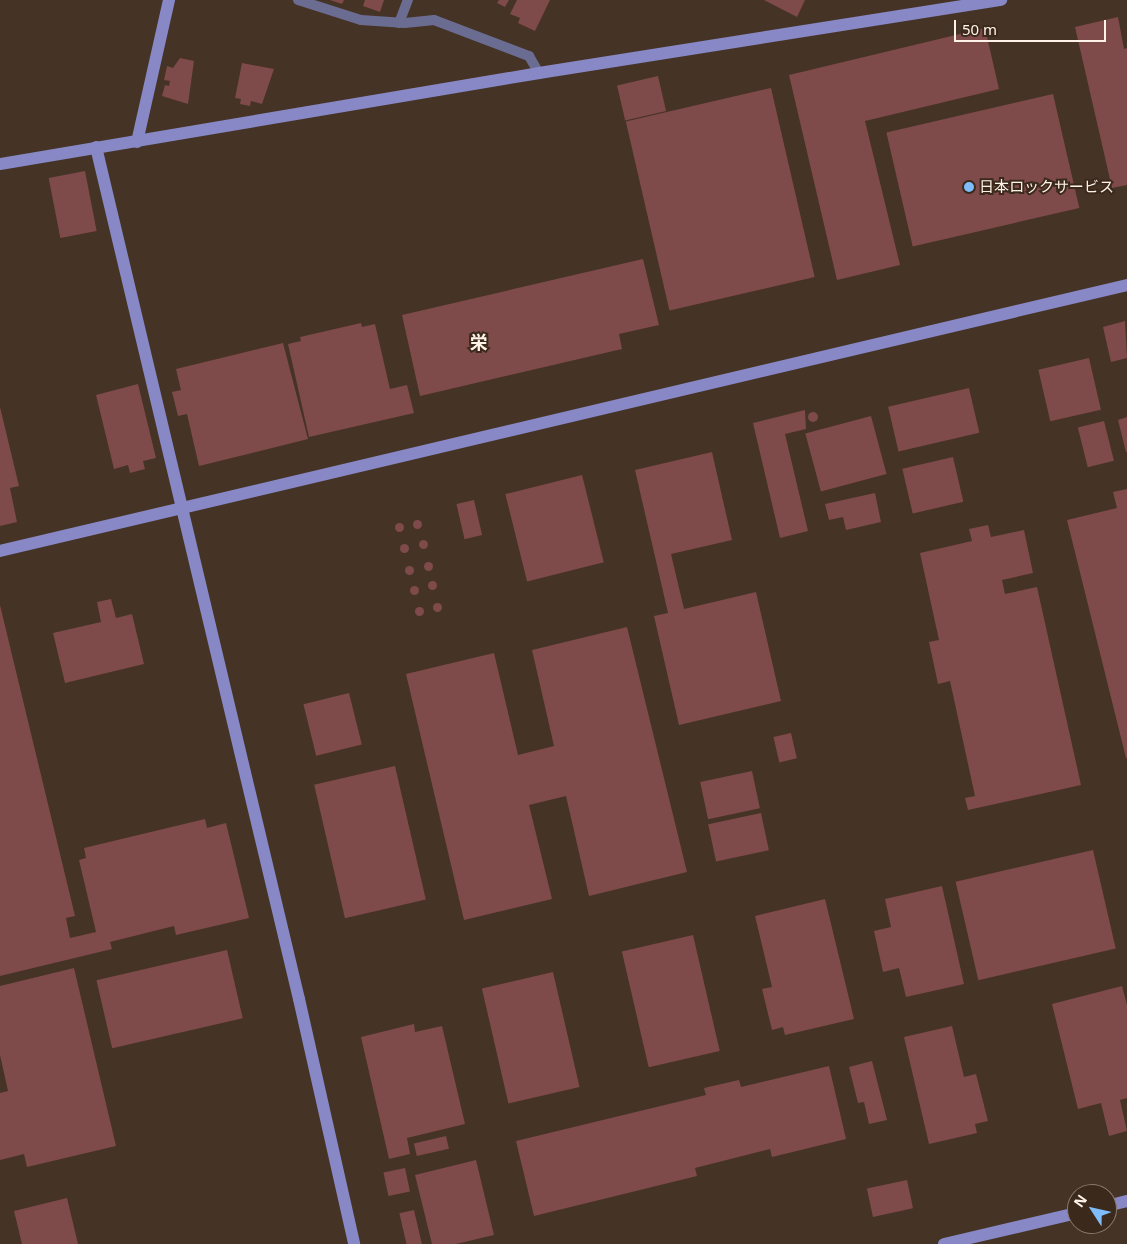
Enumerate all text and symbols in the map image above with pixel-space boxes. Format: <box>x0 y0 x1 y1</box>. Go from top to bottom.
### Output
scale bar <box>957 10 1110 42</box>
text: 50 m <box>962 19 997 39</box>
place label: 日本ロックサービス <box>979 178 1114 196</box>
marker: 日本ロックサービス <box>963 181 975 193</box>
district label: 栄 <box>470 331 488 353</box>
north arrow <box>1067 1184 1117 1234</box>
text: N <box>1069 1191 1091 1211</box>

